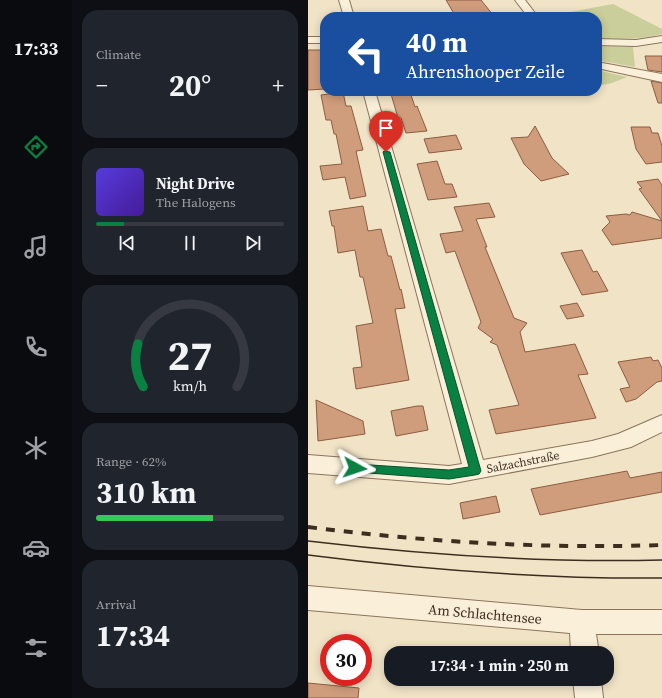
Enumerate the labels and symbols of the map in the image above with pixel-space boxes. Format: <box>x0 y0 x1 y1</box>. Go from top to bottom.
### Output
pin <box>369 111 403 152</box>
position arrow <box>334 447 376 489</box>
street label: Salzachstraße <box>485 447 561 477</box>
street label: Am Schlachtensee <box>427 599 543 629</box>
speed limit sign: 30 <box>320 634 372 686</box>

